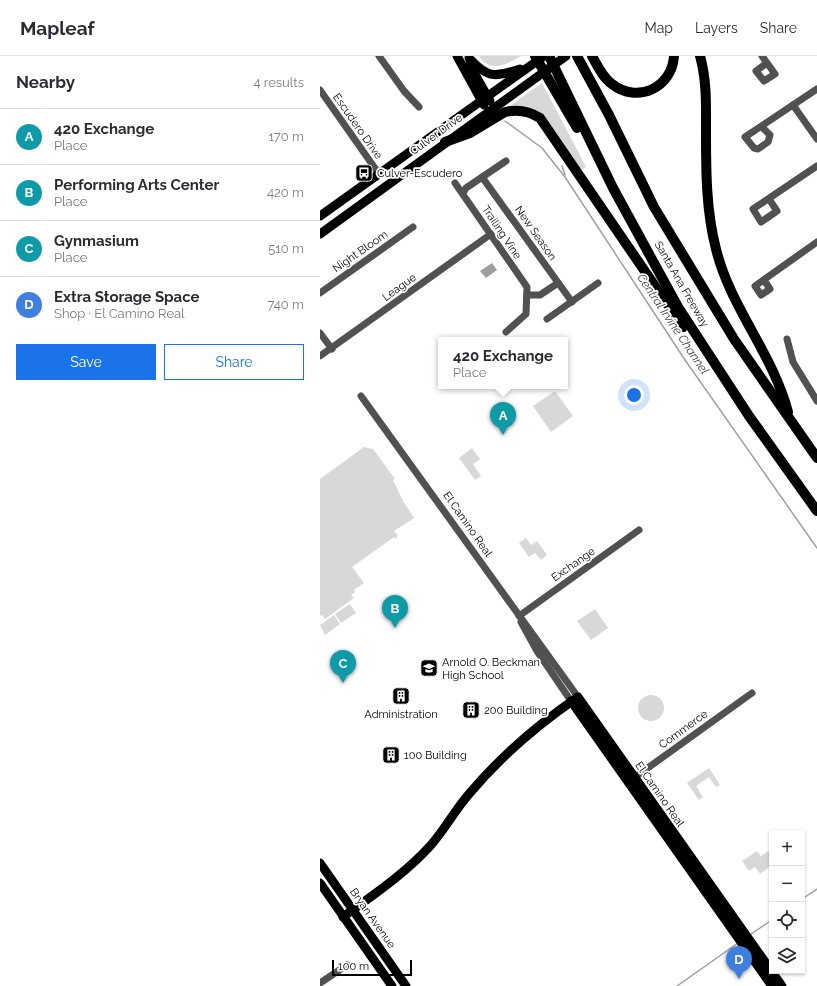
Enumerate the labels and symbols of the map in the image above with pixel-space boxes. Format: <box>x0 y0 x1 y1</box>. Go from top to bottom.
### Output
street label: Escudero Drive <box>330 91 385 162</box>
street label: Culver Drive <box>408 111 465 158</box>
bus stop icon: Culver-Escudero <box>354 163 374 183</box>
place label: Culver-Escudero <box>377 167 463 180</box>
street label: Trailing Vine <box>479 203 525 262</box>
street label: New Season <box>512 204 559 263</box>
street label: Night Bloom <box>330 228 390 275</box>
street label: Santa Ana Freeway <box>652 239 711 329</box>
street label: League <box>380 271 419 304</box>
water label: Central Irvine Channel <box>634 271 712 377</box>
your location <box>624 385 644 405</box>
pin: A <box>490 402 516 435</box>
street label: El Camino Real <box>440 489 495 559</box>
street label: Exchange <box>549 544 598 584</box>
pin: B <box>382 595 408 628</box>
pin: C <box>330 650 356 683</box>
place label: Arnold O. Beckman High School <box>442 656 540 682</box>
school or university icon: Arnold O. Beckman High School <box>419 658 439 678</box>
building icon: Administration <box>391 686 411 706</box>
building icon: 200 Building <box>461 700 481 720</box>
place label: 200 Building <box>484 704 548 717</box>
street label: Commerce <box>656 707 711 751</box>
place label: Administration <box>364 708 438 721</box>
building icon: 100 Building <box>381 745 401 765</box>
place label: 100 Building <box>404 749 467 762</box>
street label: El Camino Real <box>632 759 687 829</box>
street label: Bryan Avenue <box>347 886 398 951</box>
pin: D <box>726 946 752 979</box>
scale bar <box>332 958 412 977</box>

